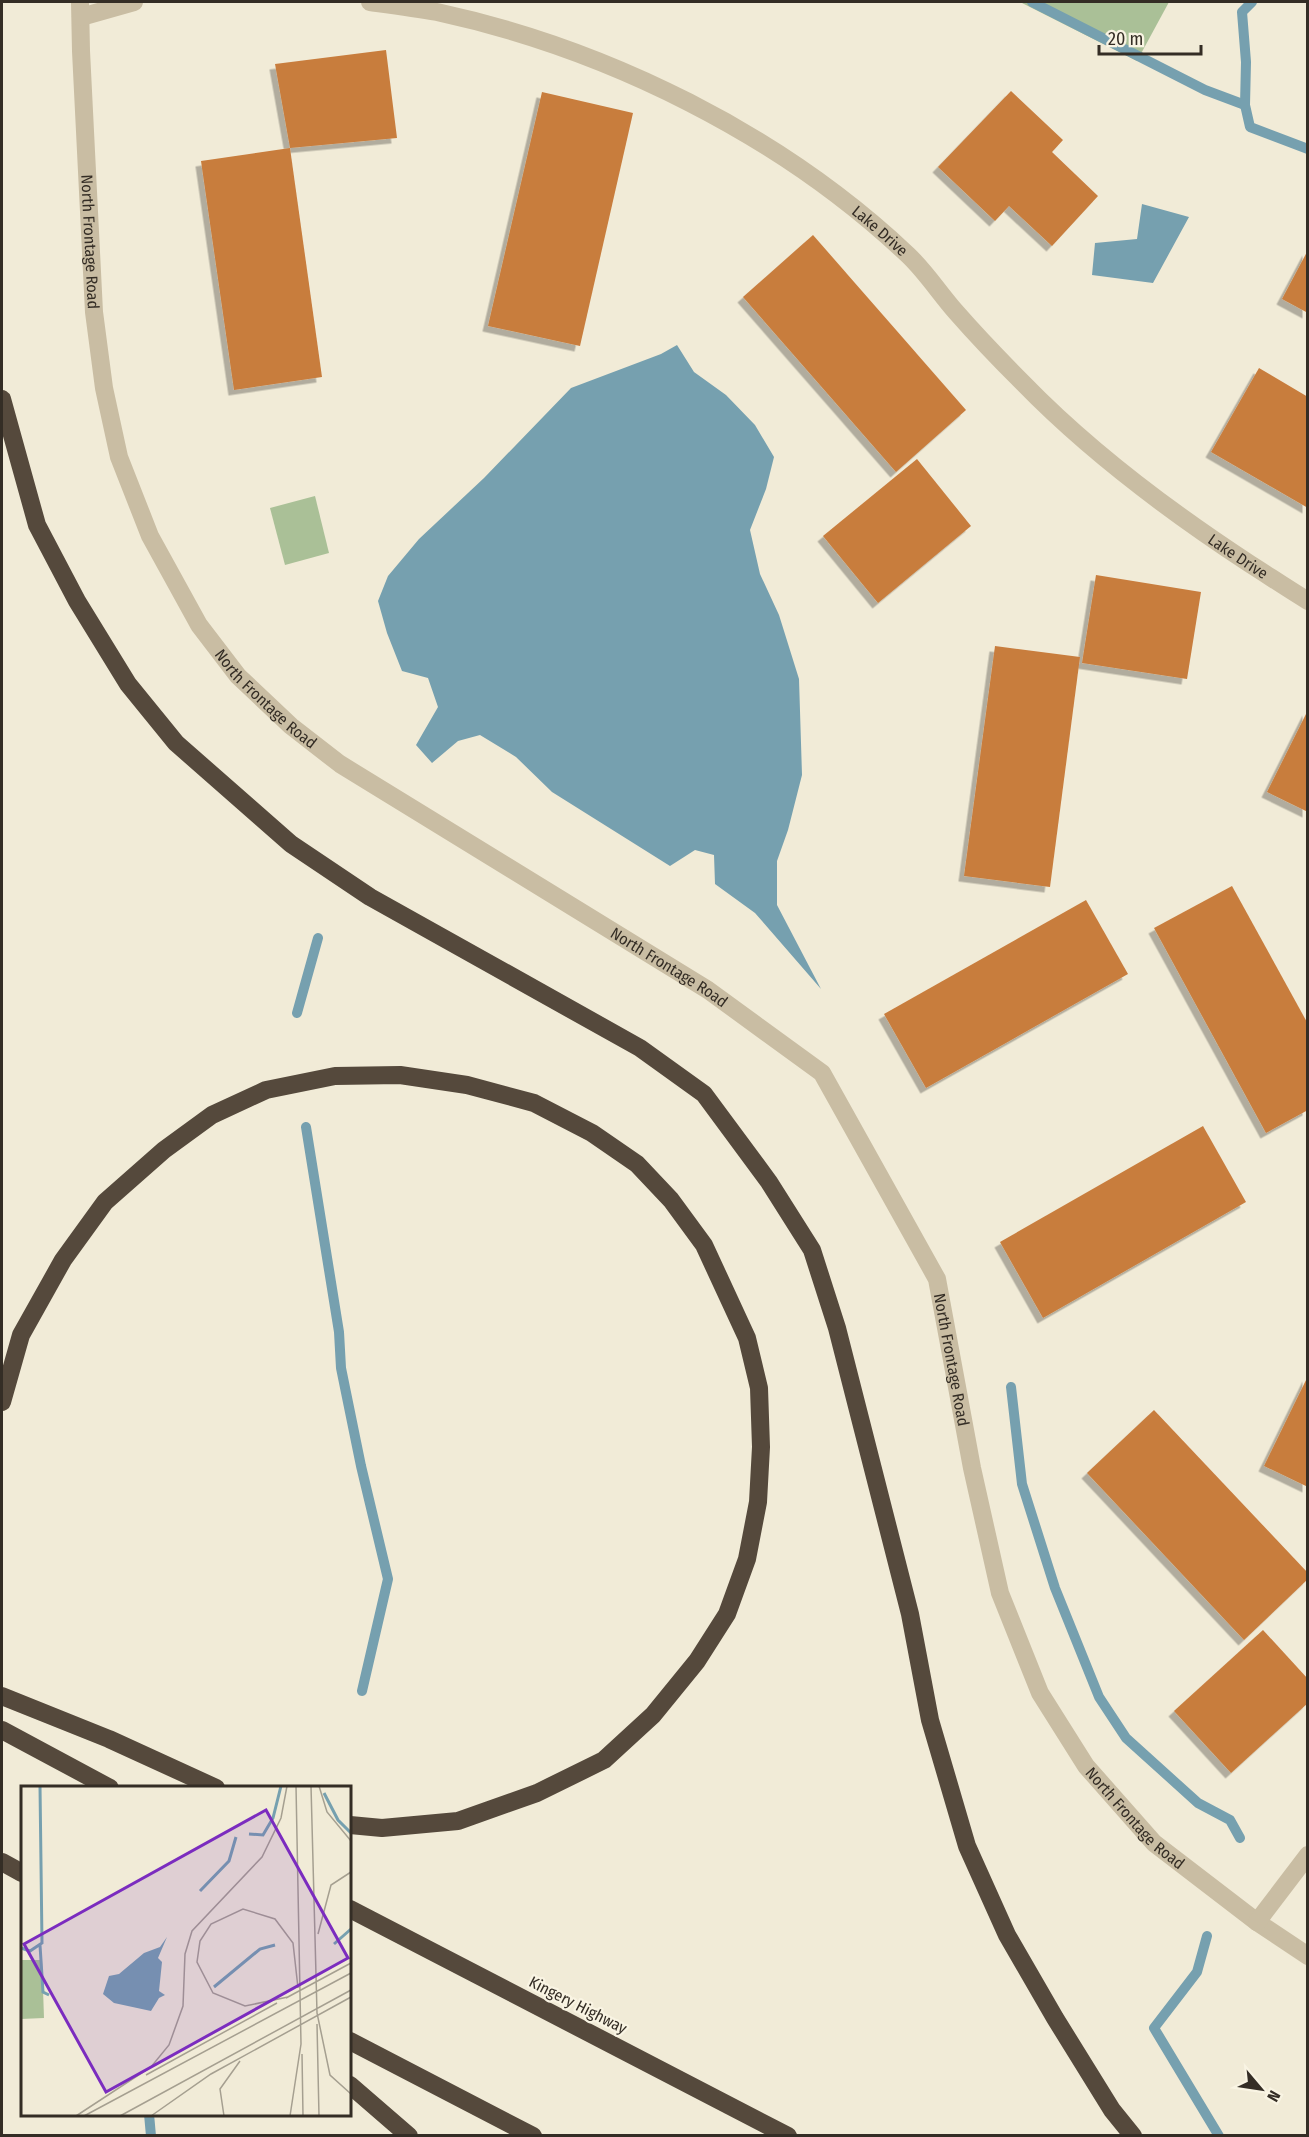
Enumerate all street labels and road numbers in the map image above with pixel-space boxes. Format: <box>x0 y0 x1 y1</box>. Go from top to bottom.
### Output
street label: North Frontage Road <box>78 174 103 309</box>
street label: Lake Drive <box>849 201 912 260</box>
street label: Lake Drive <box>1205 529 1272 583</box>
street label: North Frontage Road <box>211 645 321 752</box>
street label: North Frontage Road <box>607 923 732 1011</box>
street label: North Frontage Road <box>930 1292 974 1428</box>
street label: North Frontage Road <box>1082 1763 1189 1873</box>
street label: Kingery Highway <box>526 1972 631 2038</box>

